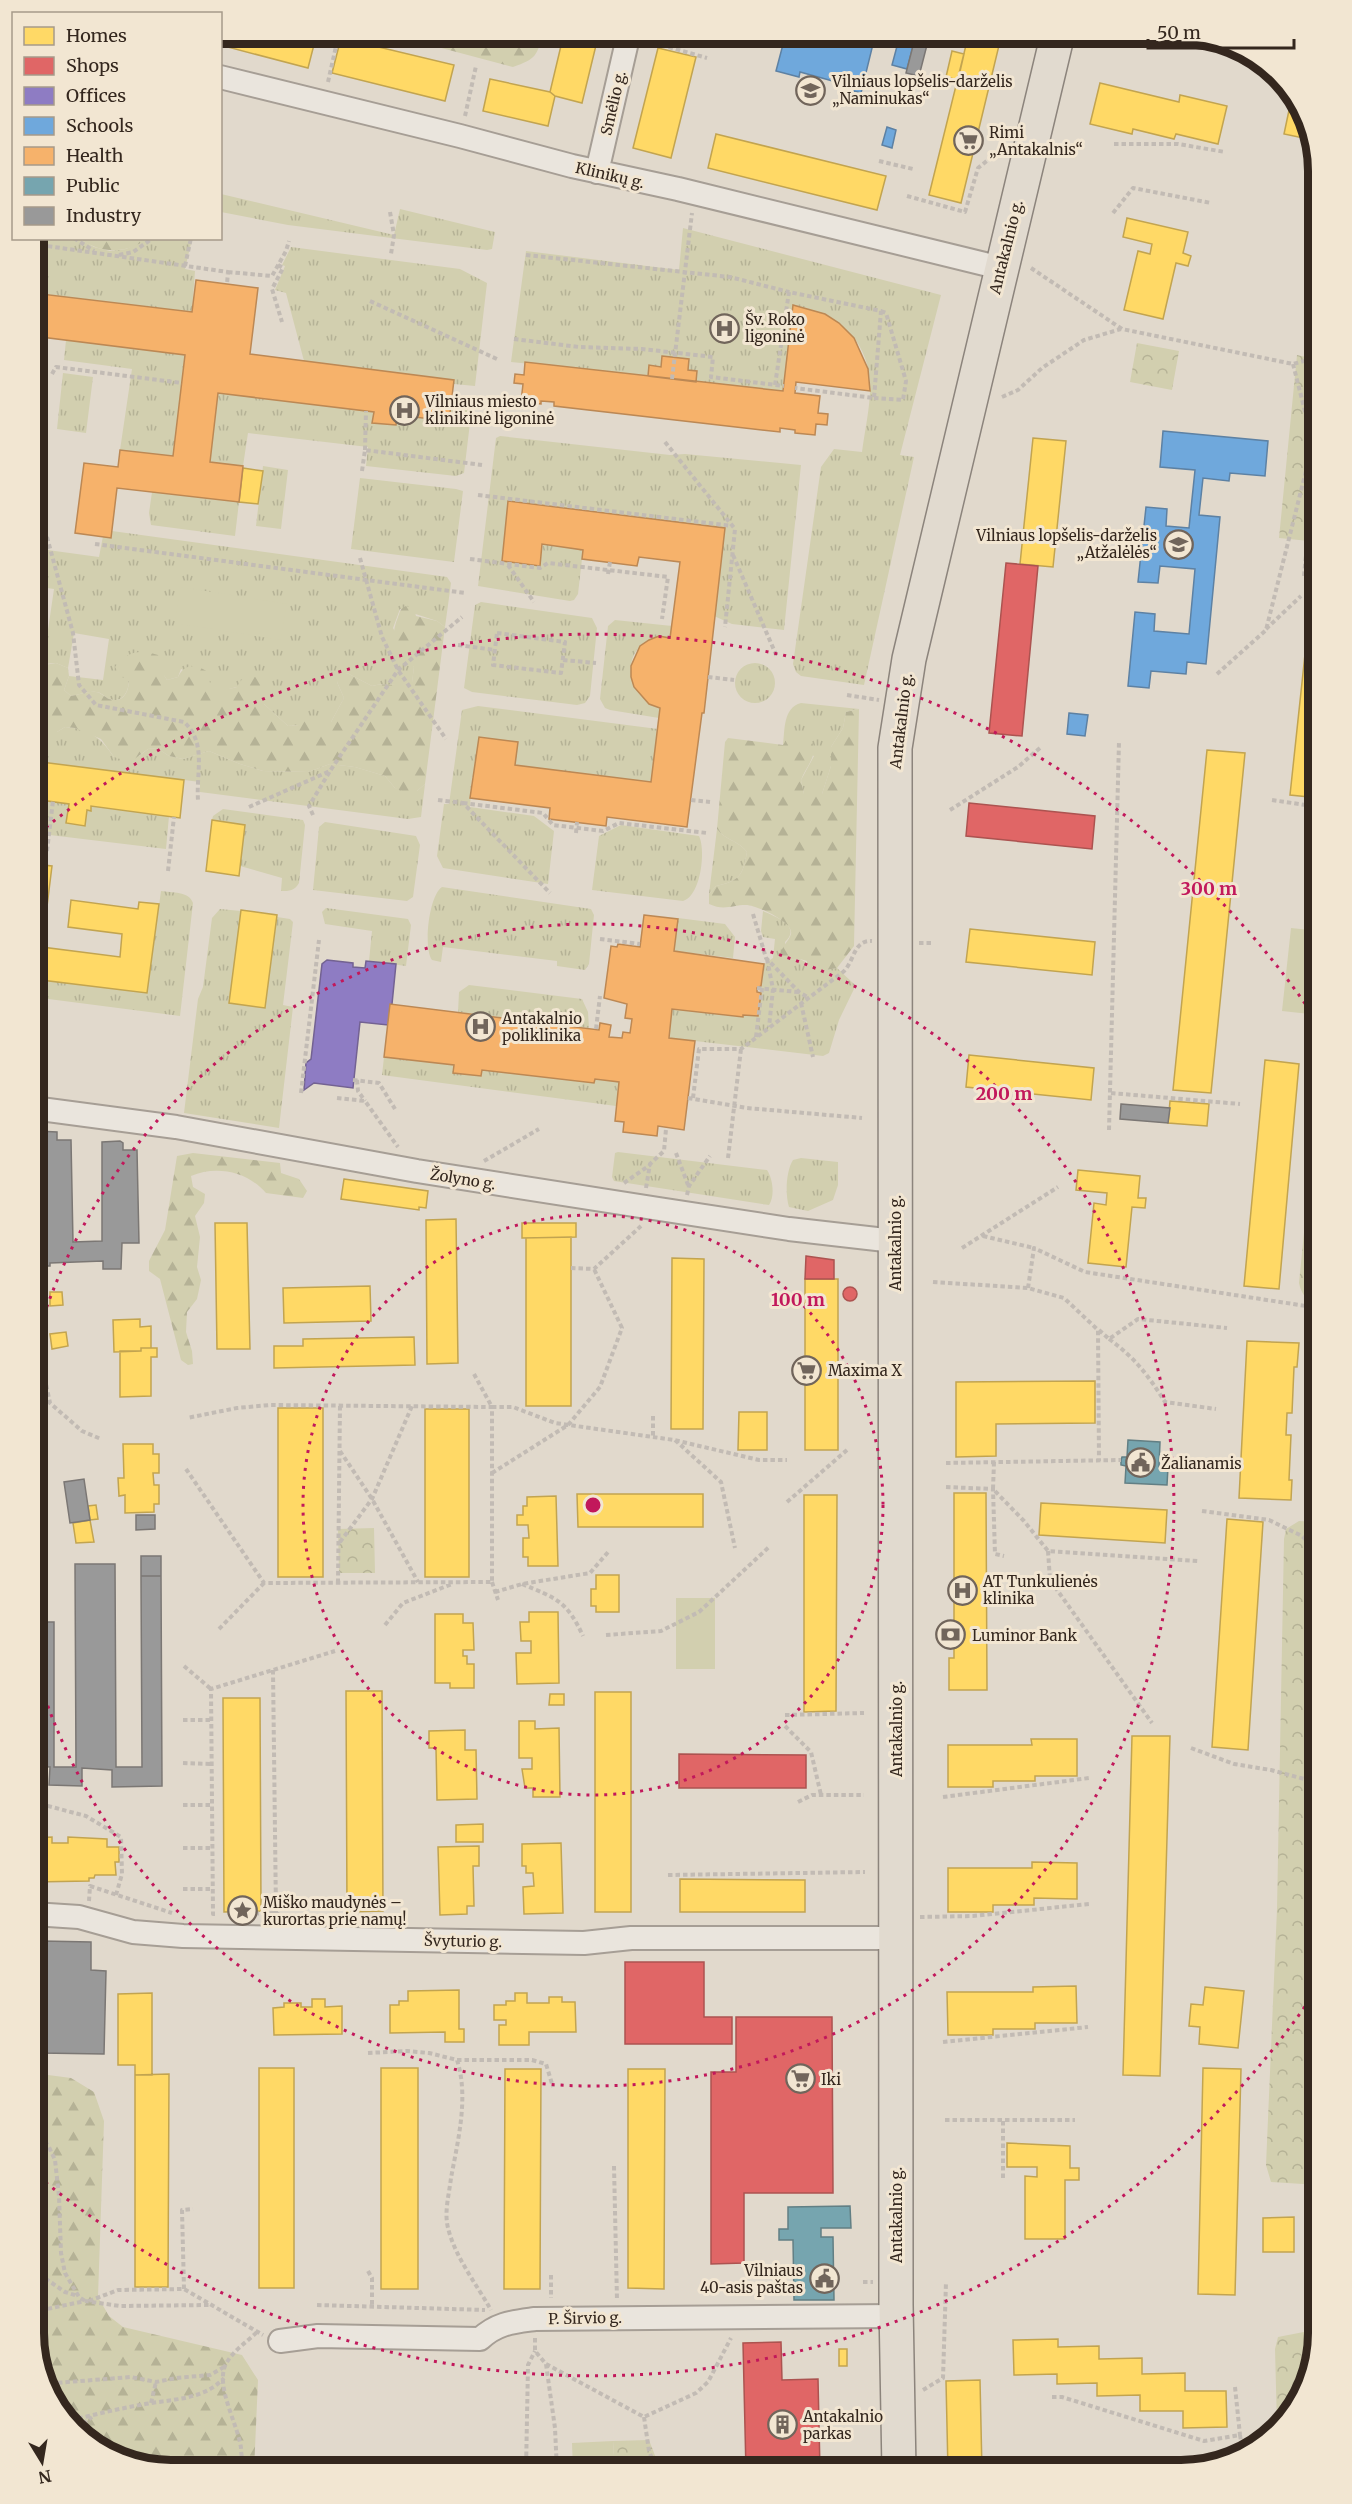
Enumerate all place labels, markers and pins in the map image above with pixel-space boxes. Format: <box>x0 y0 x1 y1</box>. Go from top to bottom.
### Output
place label: Vilniaus lopšelis-darželis „Naminukas“ <box>831 72 1013 108</box>
school or university icon: Vilniaus lopšelis-darželis „Naminukas“ <box>795 74 827 106</box>
place label: Rimi „Antakalnis“ <box>989 123 1083 159</box>
supermarket icon: Rimi „Antakalnis“ <box>952 125 984 157</box>
place label: Šv. Roko ligoninė <box>745 309 805 346</box>
hospital icon: Šv. Roko ligoninė <box>708 312 740 344</box>
place label: Vilniaus miesto klinikinė ligoninė <box>424 392 554 428</box>
hospital icon: Vilniaus miesto klinikinė ligoninė <box>388 394 420 426</box>
place label: Vilniaus lopšelis-darželis „Atžalėlės“ <box>975 526 1157 562</box>
school or university icon: Vilniaus lopšelis-darželis „Atžalėlės“ <box>1162 528 1194 560</box>
place label: Antakalnio poliklinika <box>501 1009 582 1045</box>
hospital icon: Antakalnio poliklinika <box>465 1011 497 1043</box>
supermarket icon: Maxima X <box>791 1354 823 1386</box>
place label: Maxima X <box>828 1361 902 1380</box>
public building icon: Žalianamis <box>1124 1447 1156 1479</box>
place label: Žalianamis <box>1161 1453 1242 1473</box>
centre of rings <box>583 1495 603 1515</box>
place label: AT Tunkulienės klinika <box>982 1572 1098 1608</box>
hospital icon: AT Tunkulienės klinika <box>946 1574 978 1606</box>
bank icon: Luminor Bank <box>935 1619 967 1651</box>
place label: Luminor Bank <box>972 1626 1077 1645</box>
place label: Miško maudynės – kurortas prie namų! <box>263 1893 407 1929</box>
place icon: Miško maudynės – kurortas prie namų! <box>226 1895 258 1927</box>
supermarket icon: Iki <box>784 2063 816 2095</box>
place label: Iki <box>821 2070 841 2089</box>
place label: Vilniaus 40-asis paštas <box>700 2261 803 2297</box>
public building icon: Vilniaus 40-asis paštas <box>808 2263 840 2295</box>
place label: Antakalnio parkas <box>802 2407 883 2443</box>
building icon: Antakalnio parkas <box>766 2409 798 2441</box>

